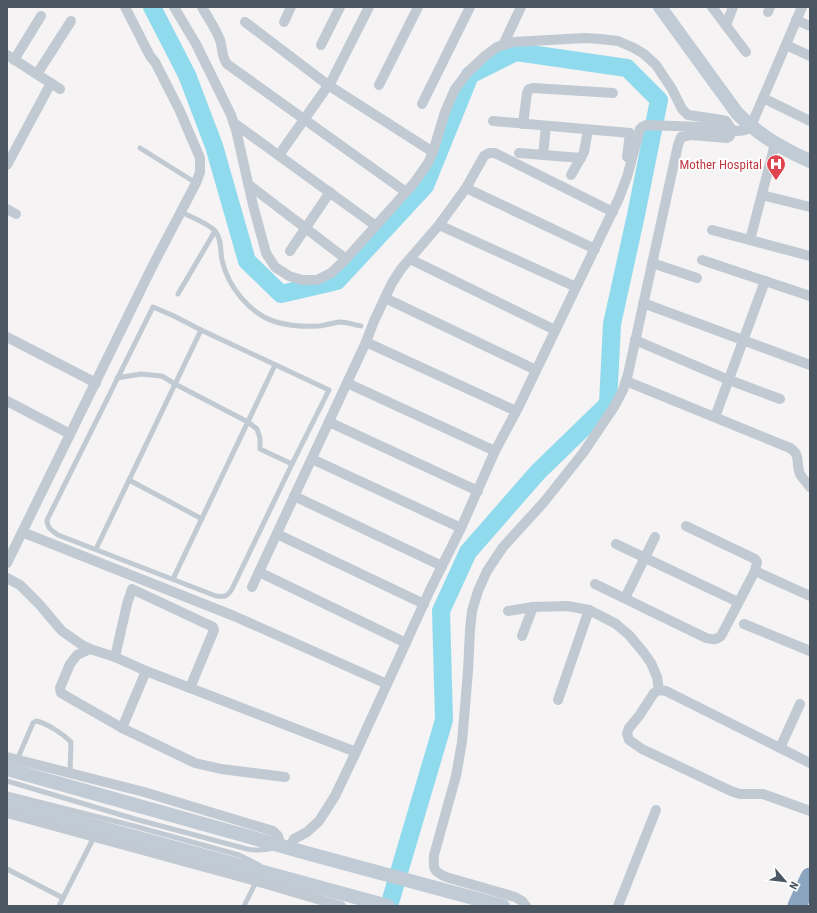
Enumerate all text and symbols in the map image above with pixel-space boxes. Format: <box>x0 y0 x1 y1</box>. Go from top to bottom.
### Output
hospital icon: Mother Hospital <box>765 153 787 181</box>
place label: Mother Hospital <box>680 157 762 172</box>
north arrow <box>765 861 805 901</box>
text: N <box>786 879 801 892</box>

